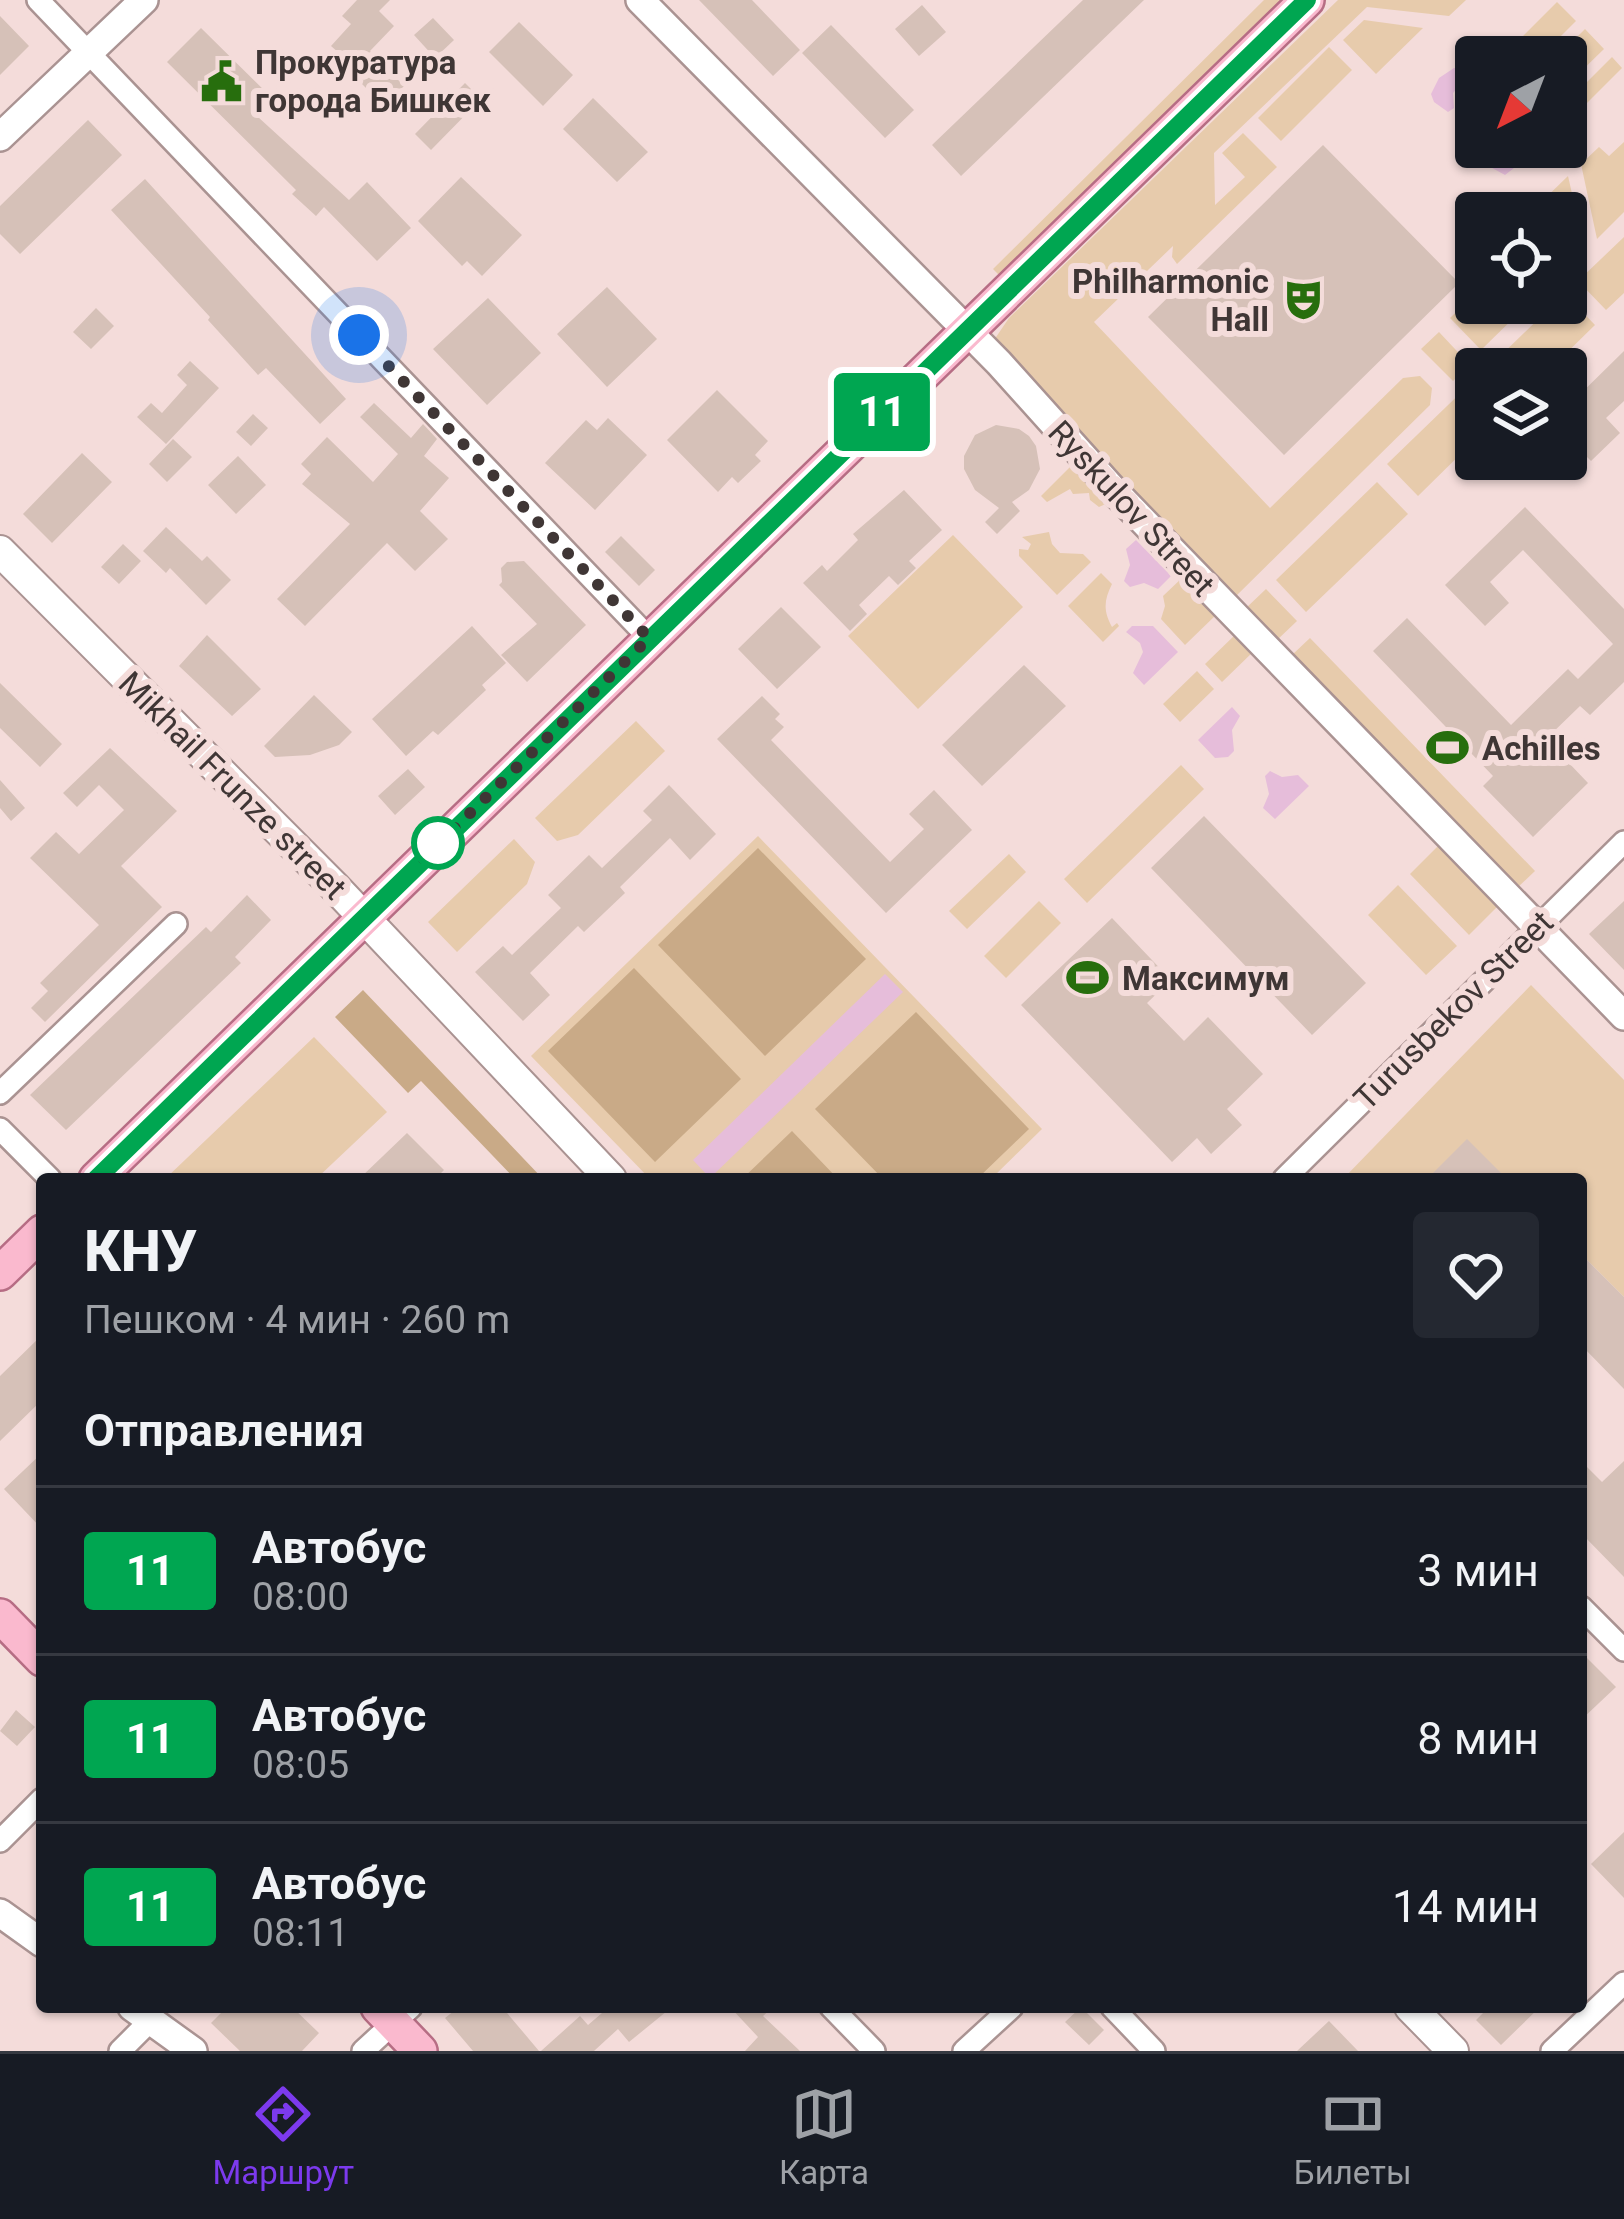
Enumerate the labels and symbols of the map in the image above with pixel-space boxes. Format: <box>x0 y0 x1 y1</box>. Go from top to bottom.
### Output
north arrow <box>1455 36 1587 168</box>
place label: Прокуратура города Бишкек <box>255 43 491 120</box>
public building icon: Прокуратура города Бишкек <box>198 58 244 104</box>
place label: Philharmonic Hall <box>1072 262 1269 339</box>
theatre icon: Philharmonic Hall <box>1280 277 1326 323</box>
your location <box>329 305 389 365</box>
line badge: 11 <box>828 373 936 451</box>
street label: Ryskulov Street <box>1040 412 1223 604</box>
street label: Mikhail Frunze street <box>111 664 354 907</box>
sports icon: Achilles <box>1425 725 1471 771</box>
place label: Achilles <box>1482 729 1601 768</box>
unlabelled marker <box>413 818 463 868</box>
street label: Turusbekov Street <box>1346 903 1561 1118</box>
sports icon: Максимум <box>1065 955 1111 1001</box>
place label: Максимум <box>1122 959 1289 998</box>

